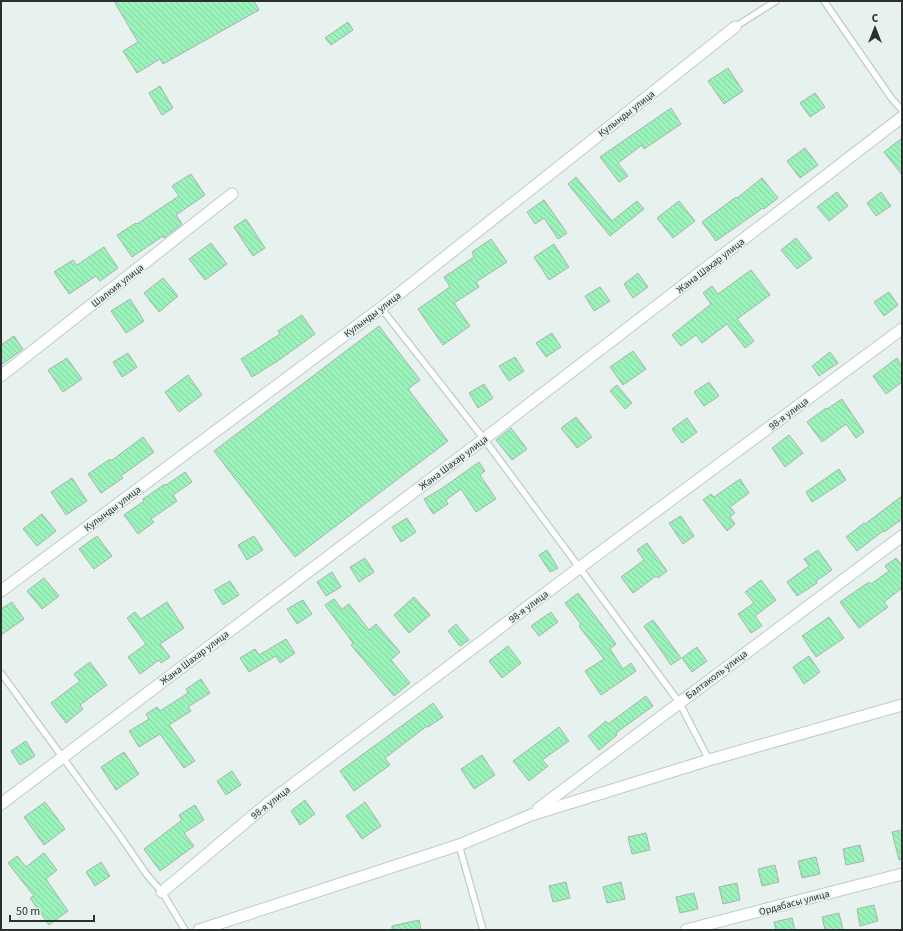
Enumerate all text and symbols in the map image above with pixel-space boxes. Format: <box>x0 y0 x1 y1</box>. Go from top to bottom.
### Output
north arrow <box>855 8 895 48</box>
text: С <box>872 11 879 26</box>
street label: Кулынды улица <box>595 87 658 140</box>
street label: Жана Шахар улица <box>674 235 748 297</box>
street label: Шалкия улица <box>88 261 147 311</box>
street label: Кулынды улица <box>341 289 404 341</box>
street label: 98-я улица <box>766 394 811 433</box>
street label: Жана Шахар улица <box>416 432 491 493</box>
street label: Кулынды улица <box>81 483 144 535</box>
street label: 98-я улица <box>506 587 551 626</box>
street label: Жана Шахар улица <box>157 627 232 688</box>
street label: Балтаколь улица <box>683 647 750 703</box>
street label: 98-я улица <box>248 783 293 823</box>
street label: Ордабасы улица <box>757 887 831 919</box>
scale bar <box>10 897 94 923</box>
text: 50 m <box>16 903 40 920</box>

